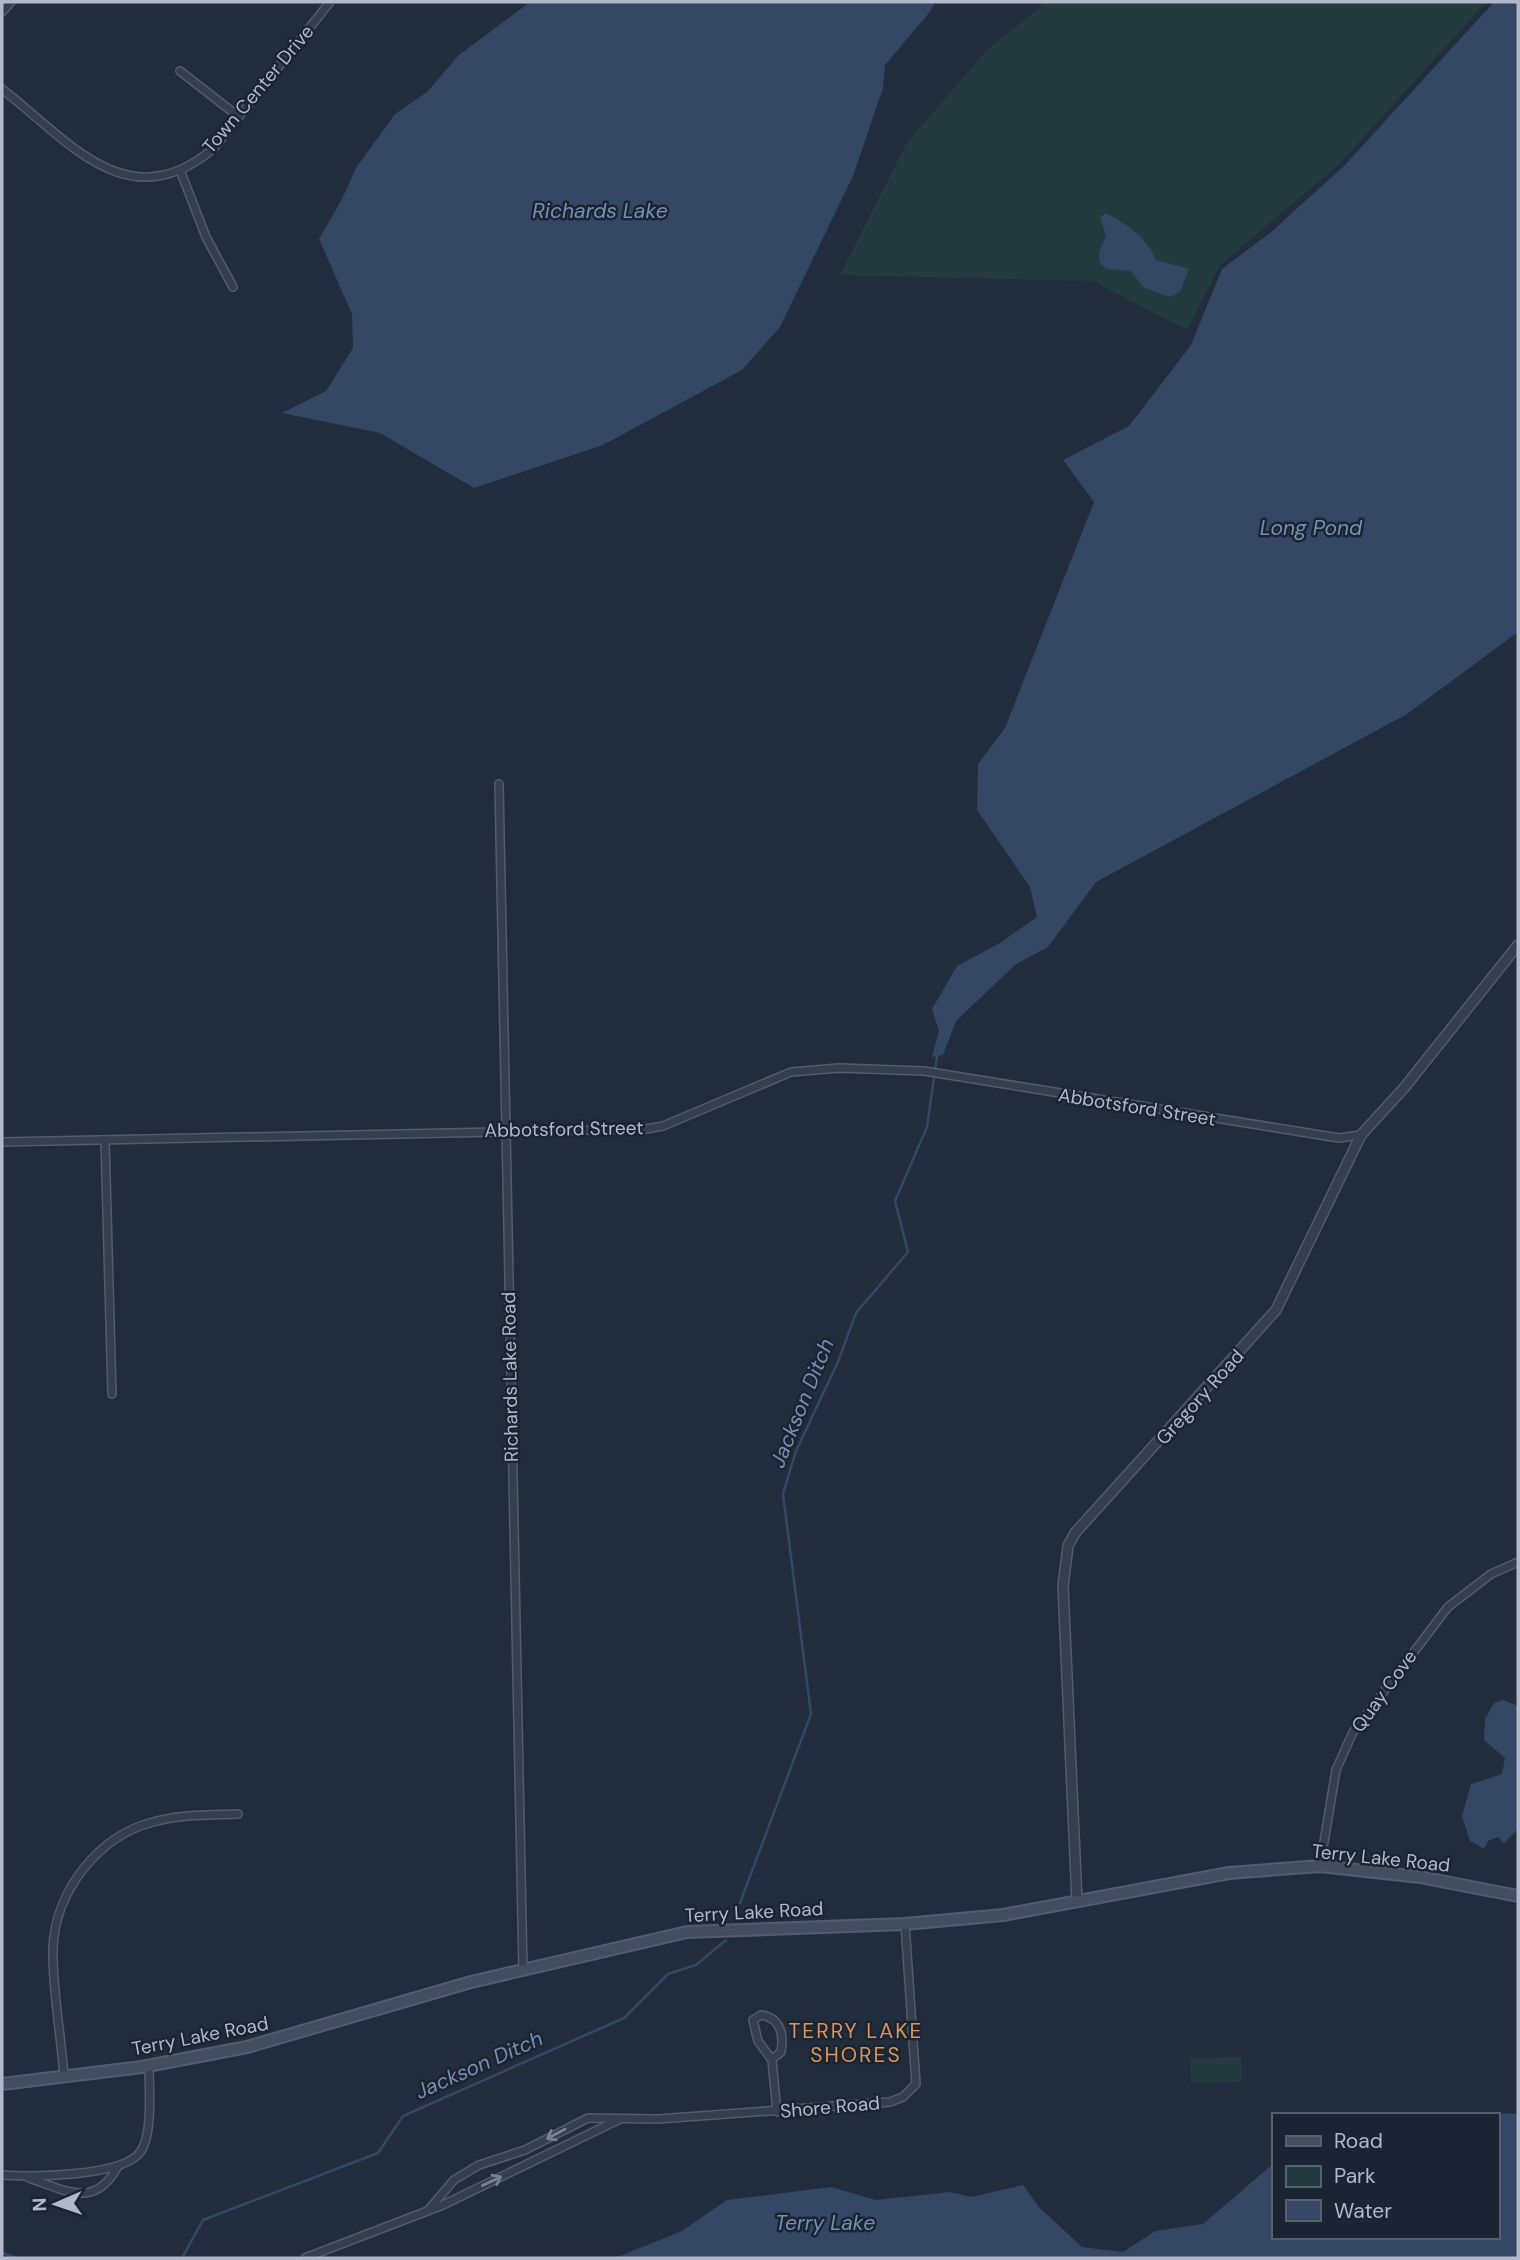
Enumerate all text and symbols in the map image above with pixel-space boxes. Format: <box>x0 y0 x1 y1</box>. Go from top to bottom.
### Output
street label: Town Center Drive <box>197 19 319 159</box>
water label: Richards Lake <box>532 197 668 225</box>
water label: Long Pond <box>1260 514 1363 542</box>
street label: Abbotsford Street <box>1056 1082 1218 1132</box>
street label: Abbotsford Street <box>484 1115 644 1143</box>
street label: Richards Lake Road <box>496 1292 524 1462</box>
water label: Jackson Ditch <box>763 1334 841 1472</box>
street label: Gregory Road <box>1151 1344 1249 1450</box>
street label: Quay Cove <box>1346 1645 1422 1737</box>
street label: Terry Lake Road <box>1311 1838 1451 1878</box>
street label: Terry Lake Road <box>684 1896 824 1928</box>
street label: Terry Lake Road <box>130 2010 270 2062</box>
district label: TERRY LAKE SHORES <box>789 2017 923 2069</box>
water label: Jackson Ditch <box>411 2024 547 2106</box>
street label: Shore Road <box>779 2090 881 2124</box>
legend <box>1272 2113 1499 2239</box>
one-way arrow <box>546 2127 567 2141</box>
text: Road <box>1334 2127 1383 2155</box>
text: Park <box>1334 2162 1376 2190</box>
north arrow <box>21 2169 91 2239</box>
one-way arrow <box>481 2174 502 2187</box>
text: N <box>27 2197 52 2212</box>
text: Water <box>1334 2197 1392 2225</box>
water label: Terry Lake <box>775 2209 875 2237</box>

